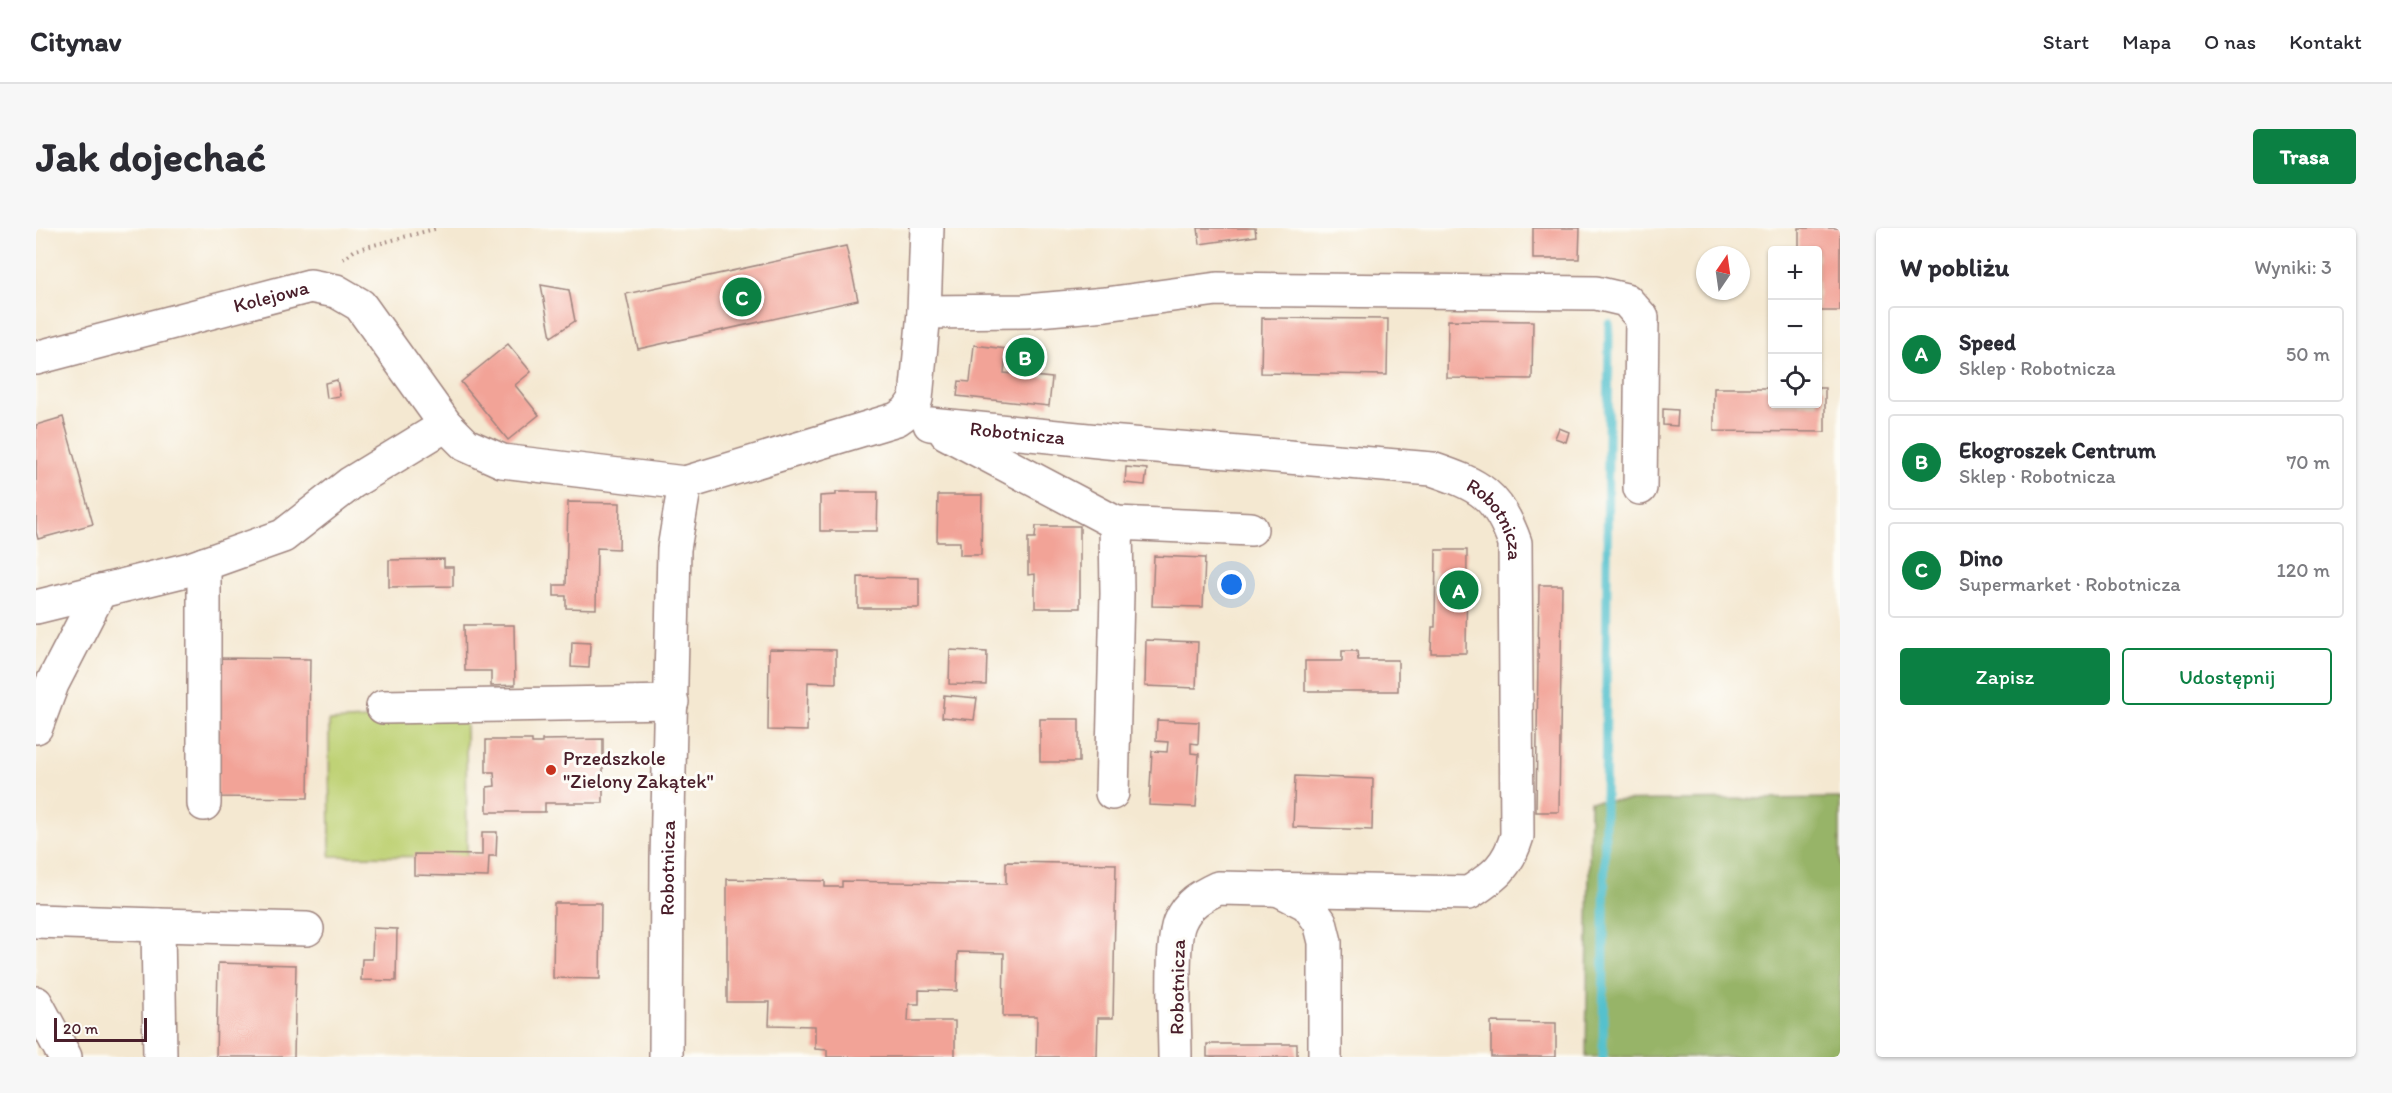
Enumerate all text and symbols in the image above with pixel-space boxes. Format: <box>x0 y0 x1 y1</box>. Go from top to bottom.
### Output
text: Citynav <box>30 24 121 58</box>
text: Start <box>2043 29 2089 54</box>
text: Mapa <box>2122 29 2171 54</box>
text: O nas <box>2204 29 2256 54</box>
text: Kontakt <box>2289 29 2362 54</box>
button: Trasa <box>2253 129 2356 184</box>
text: Jak dojechać <box>36 131 266 182</box>
north arrow <box>1696 246 1750 300</box>
map controls <box>1768 246 1822 408</box>
button: + <box>1768 246 1822 300</box>
text: W pobliżu <box>1900 251 2009 283</box>
text: Wyniki: 3 <box>2254 255 2332 279</box>
pin: C <box>722 274 762 320</box>
street label: Kolejowa <box>231 275 312 318</box>
button: − <box>1768 300 1822 354</box>
text: Speed <box>1959 329 2016 356</box>
pin: B <box>1006 334 1044 380</box>
text: A <box>1915 342 1928 366</box>
text: 50 m <box>2286 342 2330 366</box>
button: locate <box>1768 354 1822 408</box>
text: Sklep · Robotnicza <box>1959 356 2116 380</box>
street label: Robotnicza <box>969 416 1067 450</box>
text: Ekogroszek Centrum <box>1959 437 2156 464</box>
text: B <box>1915 450 1928 474</box>
text: 70 m <box>2286 450 2330 474</box>
text: Sklep · Robotnicza <box>1959 464 2116 488</box>
street label: Robotnicza <box>1463 473 1527 561</box>
text: Dino <box>1959 545 2003 572</box>
text: C <box>1915 558 1928 582</box>
text: 120 m <box>2277 558 2330 582</box>
pin: A <box>1440 568 1478 613</box>
your location <box>1217 570 1246 599</box>
text: Supermarket · Robotnicza <box>1959 572 2181 596</box>
button: Zapisz <box>1900 648 2110 705</box>
button: Udostępnij <box>2122 648 2332 705</box>
place label: Przedszkole "Zielony Zakątek" <box>563 746 714 793</box>
marker: Przedszkole "Zielony Zakątek" <box>544 763 558 777</box>
street label: Robotnicza <box>655 819 680 916</box>
street label: Robotnicza <box>1164 938 1190 1035</box>
scale bar <box>54 1015 147 1042</box>
text: 20 m <box>63 1019 98 1038</box>

